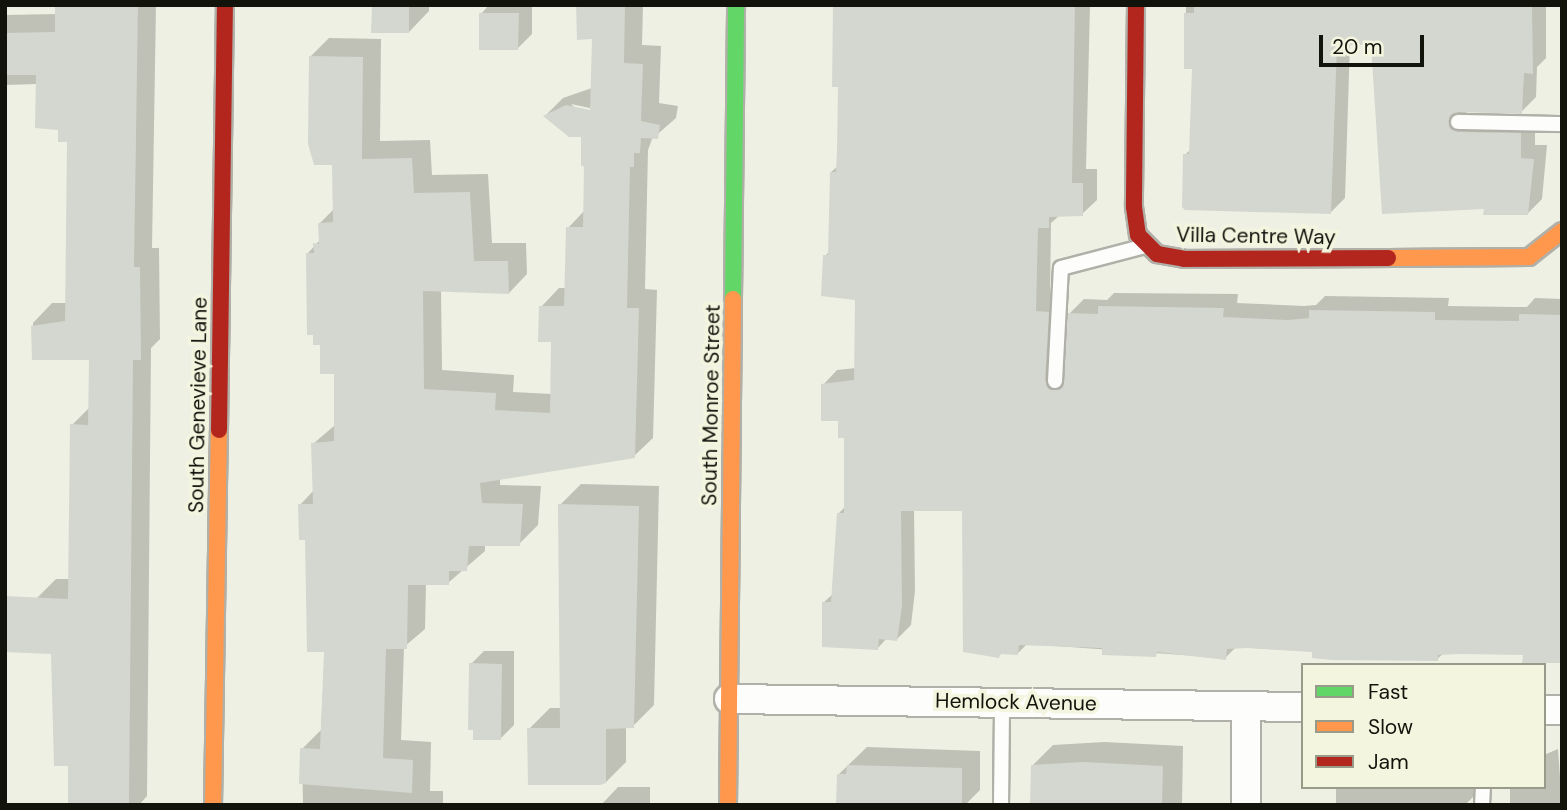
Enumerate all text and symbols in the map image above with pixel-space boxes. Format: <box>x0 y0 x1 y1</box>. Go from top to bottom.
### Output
scale bar <box>1322 21 1427 65</box>
text: 20 m <box>1332 33 1383 61</box>
street label: Villa Centre Way <box>1176 222 1336 250</box>
street label: South Genevieve Lane <box>184 297 212 513</box>
street label: South Monroe Street <box>697 304 725 506</box>
legend <box>1301 663 1546 789</box>
text: Fast <box>1368 678 1408 706</box>
street label: Hemlock Avenue <box>935 688 1097 716</box>
text: Slow <box>1368 713 1413 741</box>
text: Jam <box>1368 748 1409 776</box>

